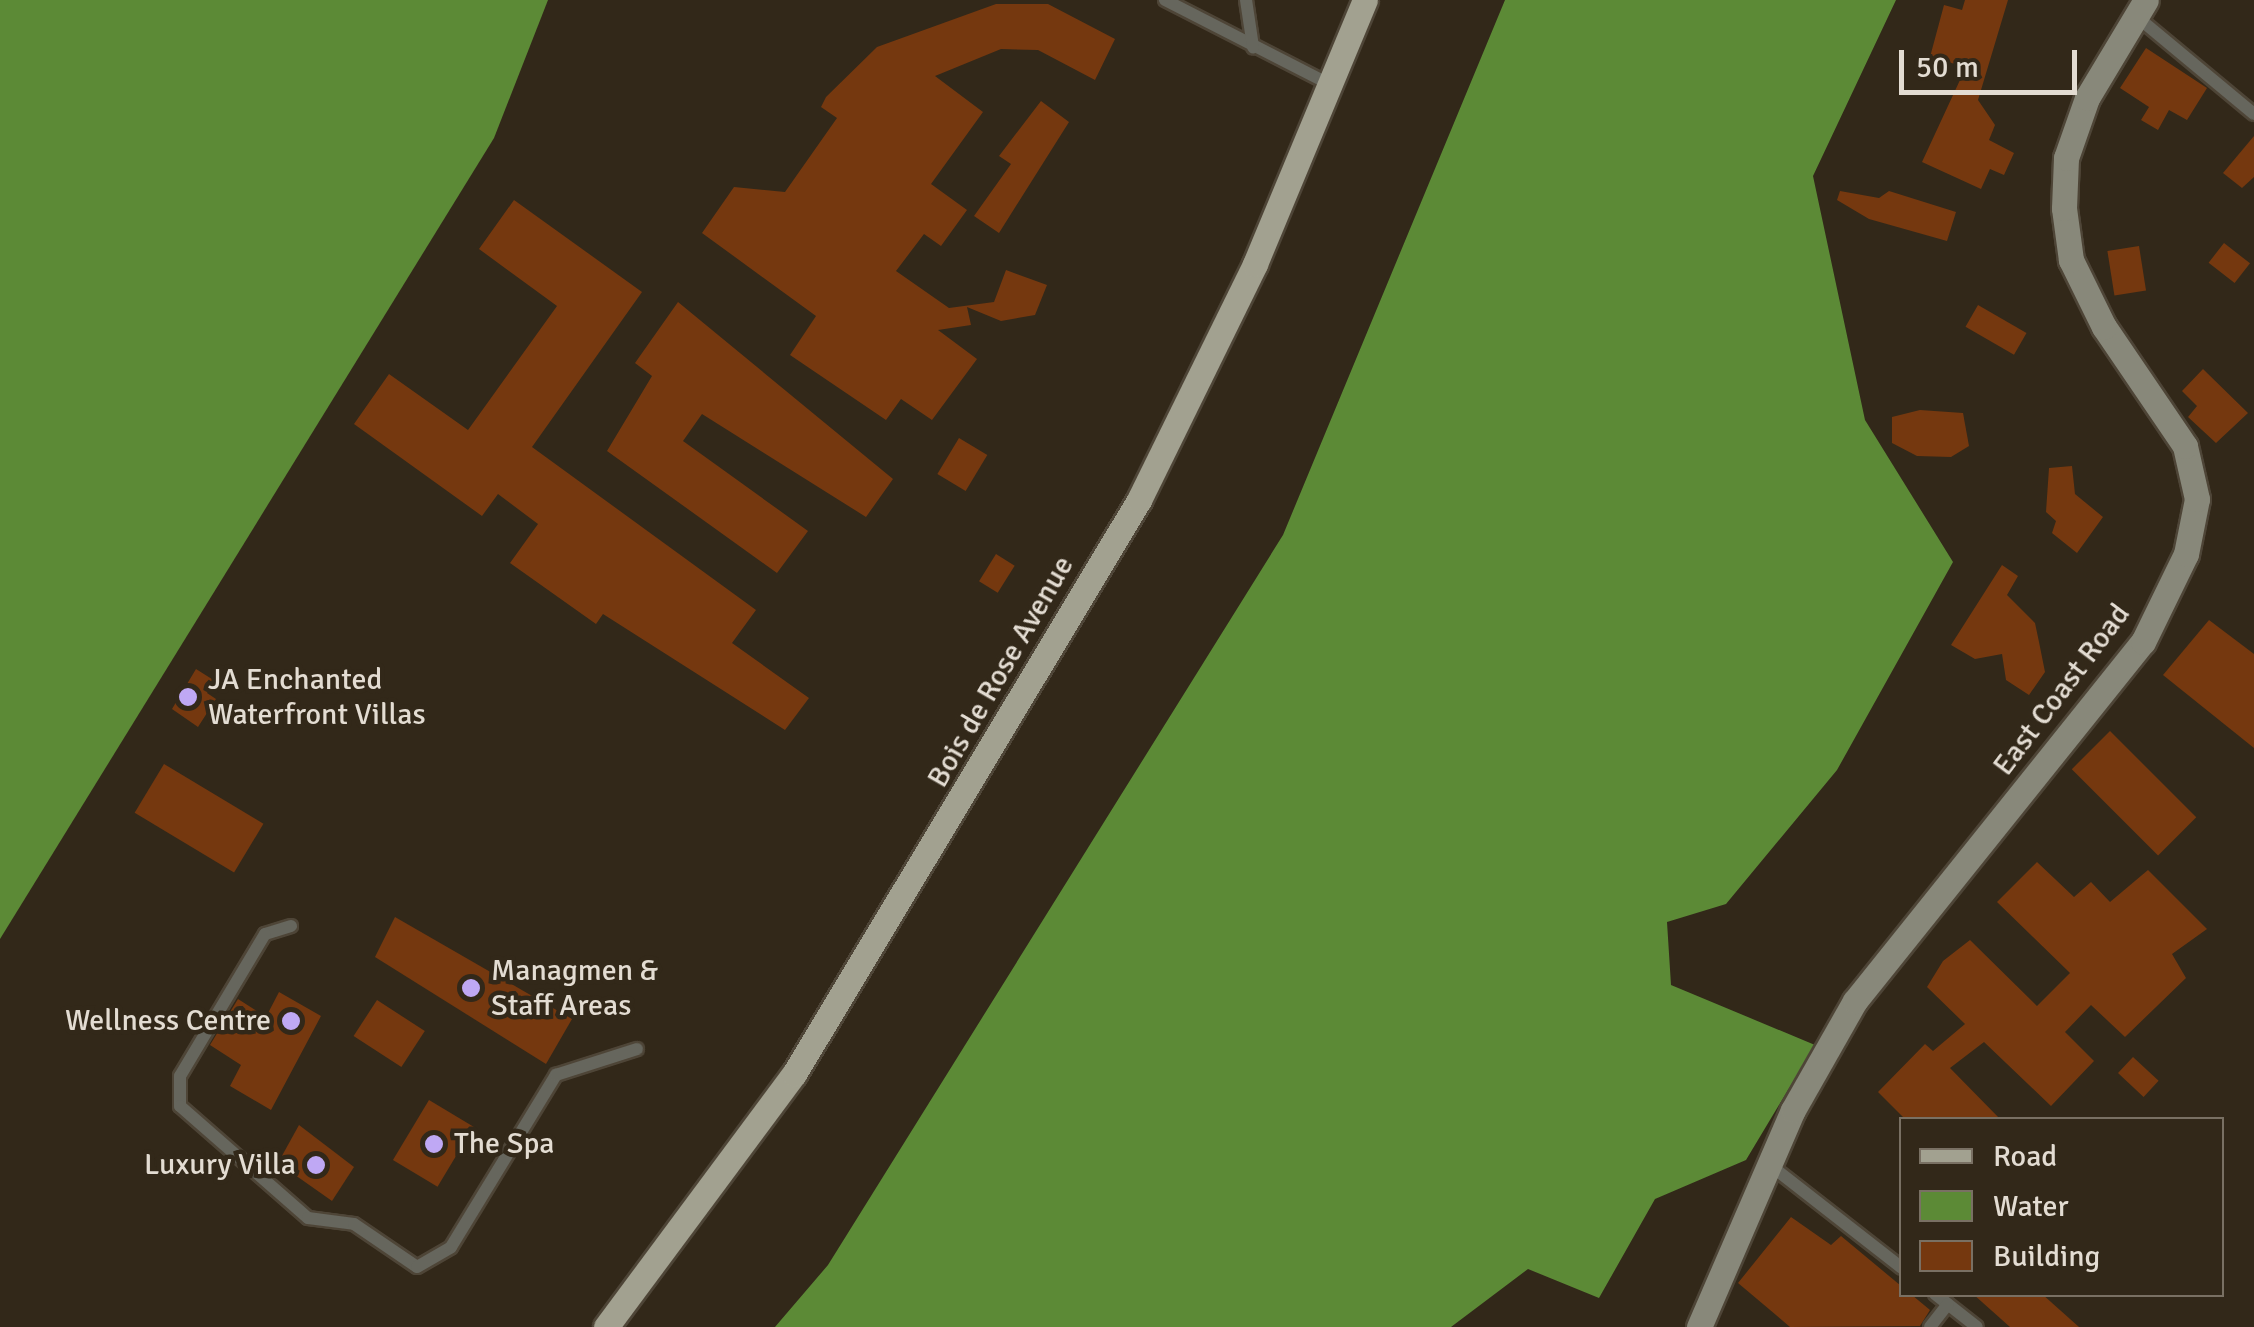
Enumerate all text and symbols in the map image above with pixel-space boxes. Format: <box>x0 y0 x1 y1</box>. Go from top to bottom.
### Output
scale bar <box>1904 30 2082 92</box>
text: 50 m <box>1916 49 1979 86</box>
street label: Bois de Rose Avenue <box>920 550 1082 794</box>
street label: East Coast Road <box>1986 597 2138 783</box>
place label: JA Enchanted Waterfront Villas <box>208 662 426 732</box>
marker: JA Enchanted Waterfront Villas <box>177 686 199 708</box>
place label: Managmen & Staff Areas <box>491 953 658 1024</box>
marker: Managmen & Staff Areas <box>460 977 482 999</box>
place label: Wellness Centre <box>65 1003 271 1039</box>
marker: Wellness Centre <box>280 1010 302 1032</box>
legend <box>1899 1117 2224 1297</box>
place label: The Spa <box>454 1126 554 1162</box>
marker: The Spa <box>423 1133 445 1155</box>
text: Road <box>1993 1138 2057 1175</box>
place label: Luxury Villa <box>144 1147 296 1183</box>
marker: Luxury Villa <box>305 1154 327 1176</box>
text: Water <box>1993 1188 2069 1225</box>
text: Building <box>1993 1238 2100 1275</box>

